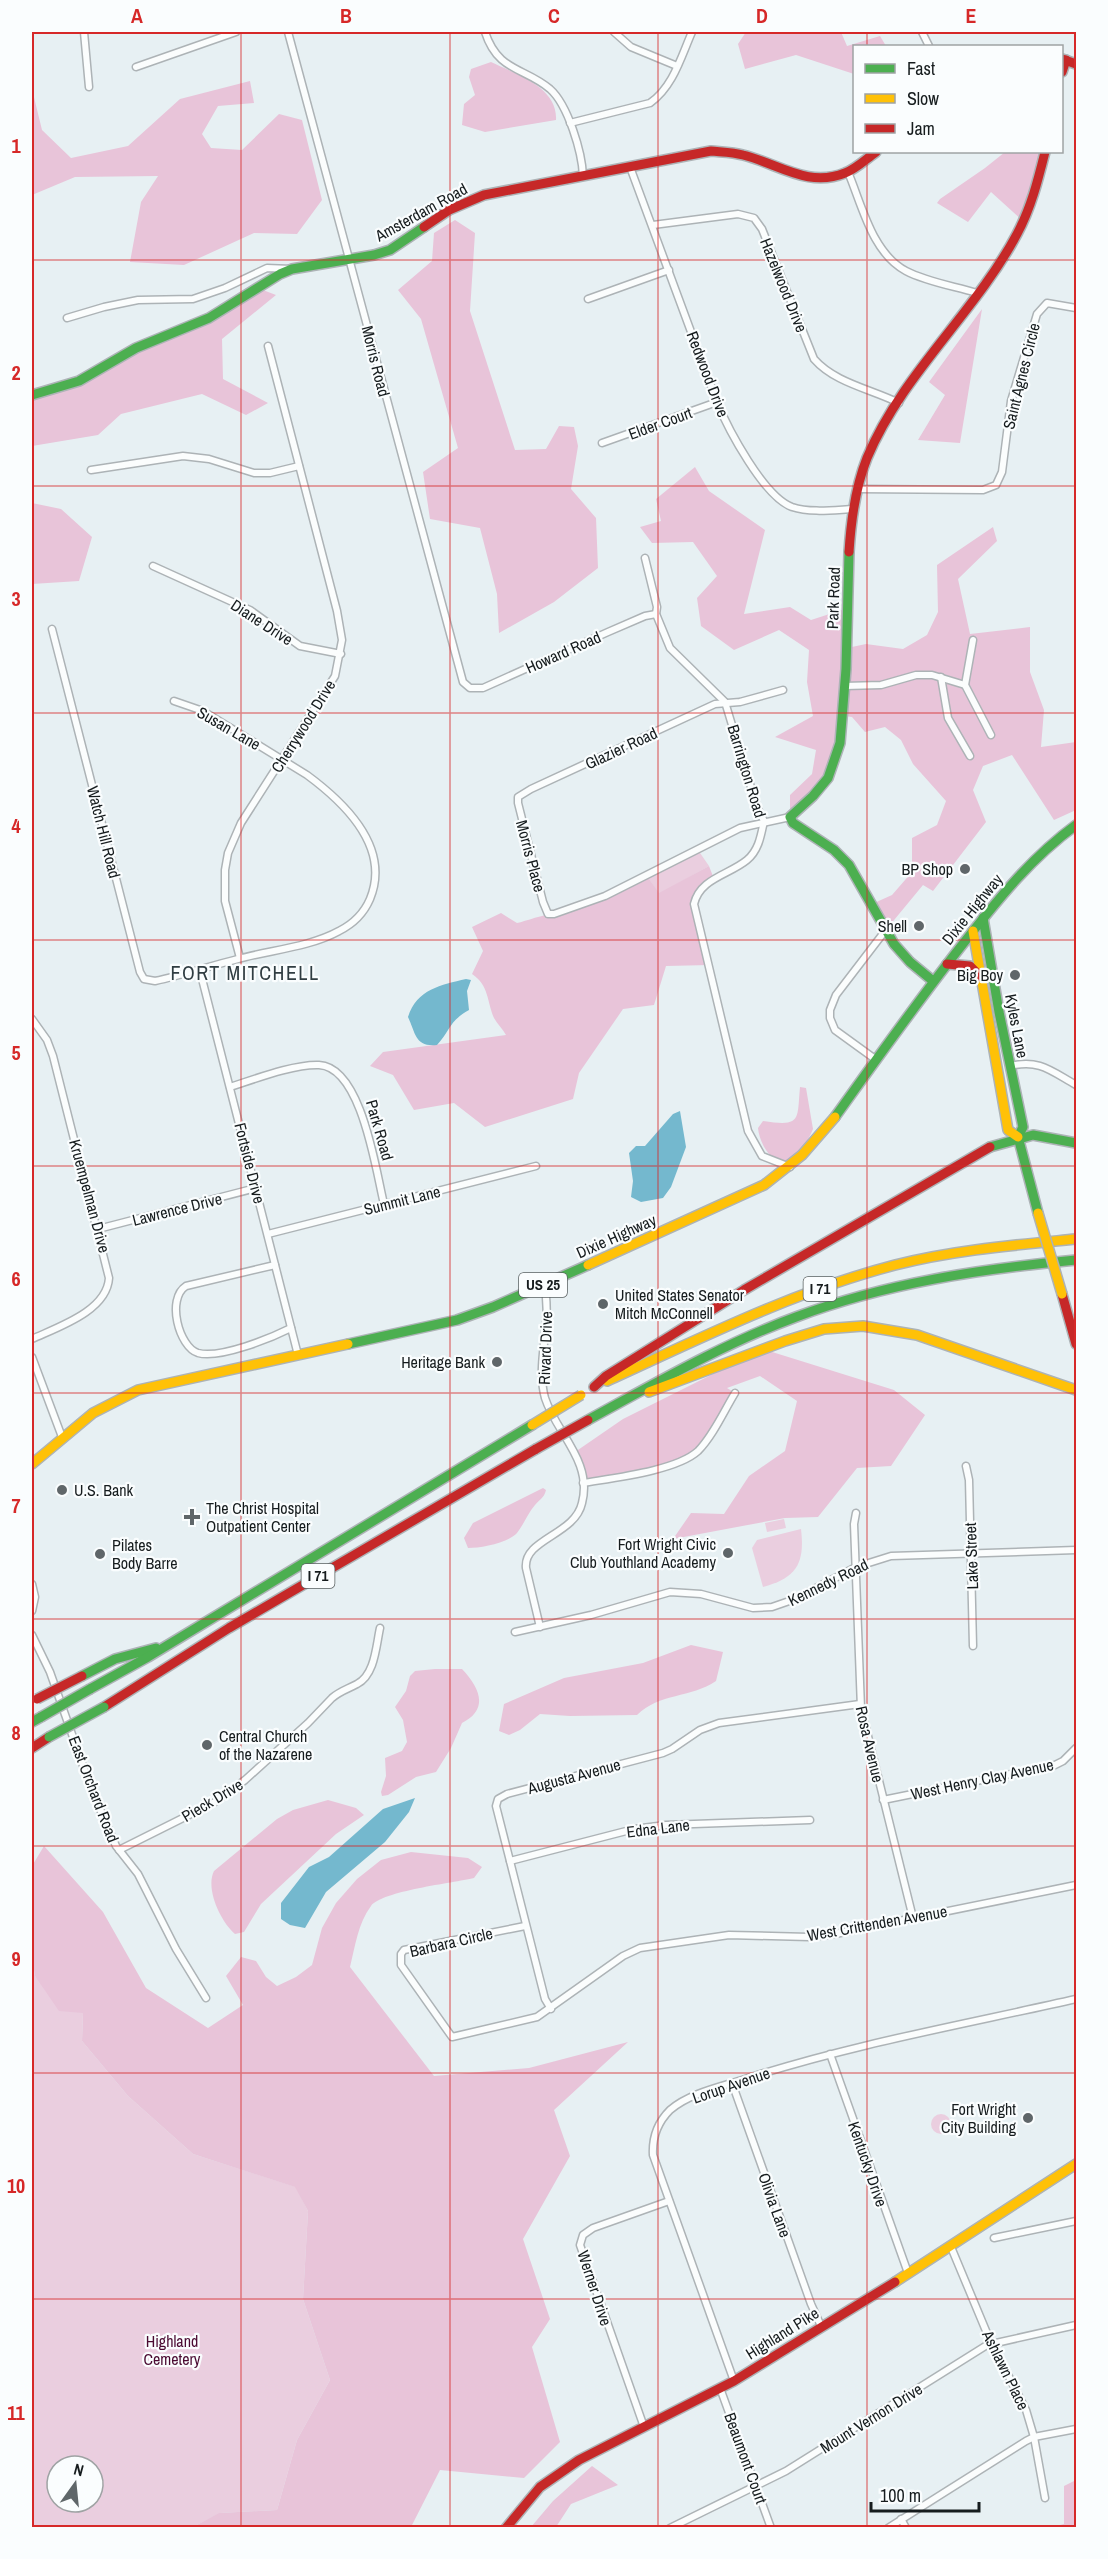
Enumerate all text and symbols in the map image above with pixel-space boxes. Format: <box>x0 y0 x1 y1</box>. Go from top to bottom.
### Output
text: A <box>131 2 143 29</box>
text: B <box>340 2 352 29</box>
text: C <box>548 2 560 29</box>
text: D <box>756 2 768 29</box>
text: E <box>966 2 977 29</box>
legend <box>853 45 1063 153</box>
text: Fast <box>907 56 935 81</box>
text: Slow <box>907 86 939 111</box>
text: Jam <box>907 116 935 141</box>
text: 1 <box>11 132 21 159</box>
street label: Amsterdam Road <box>370 178 471 247</box>
street label: Hazelwood Drive <box>755 235 813 335</box>
street label: Saint Agnes Circle <box>997 321 1045 431</box>
street label: Morris Road <box>357 323 395 399</box>
street label: Redwood Drive <box>682 328 734 420</box>
text: 2 <box>11 359 21 386</box>
street label: Elder Court <box>625 401 695 445</box>
street label: Park Road <box>821 567 845 629</box>
text: 3 <box>11 585 21 612</box>
street label: Diane Drive <box>227 594 297 650</box>
street label: Howard Road <box>522 626 604 678</box>
street label: Cherrywood Drive <box>266 675 340 777</box>
street label: Susan Lane <box>193 701 265 755</box>
street label: Glazier Road <box>581 722 661 774</box>
street label: Barrington Road <box>722 722 772 820</box>
street label: Watch Hill Road <box>82 784 126 880</box>
text: 4 <box>11 812 21 839</box>
street label: Morris Place <box>511 818 551 894</box>
place label: BP Shop <box>901 858 953 880</box>
marker: BP Shop <box>958 862 972 876</box>
street label: Dixie Highway <box>937 869 1008 949</box>
place label: Shell <box>878 915 907 937</box>
marker: Shell <box>912 919 926 933</box>
district label: FORT MITCHELL <box>170 959 320 986</box>
place label: Big Boy <box>957 964 1003 986</box>
marker: Big Boy <box>1008 968 1022 982</box>
street label: Kyles Lane <box>1000 992 1034 1060</box>
text: 5 <box>11 1039 21 1066</box>
street label: Park Road <box>361 1097 399 1163</box>
street label: Fortside Drive <box>229 1120 271 1206</box>
street label: Kruempelman Drive <box>64 1137 116 1255</box>
street label: Summit Lane <box>361 1180 443 1220</box>
street label: Lawrence Drive <box>130 1187 224 1231</box>
street label: Dixie Highway <box>573 1208 660 1263</box>
text: 6 <box>11 1265 21 1292</box>
road number: US 25 <box>519 1273 567 1297</box>
road number: I 71 <box>804 1277 836 1301</box>
place label: United States Senator Mitch McConnell <box>615 1284 745 1324</box>
marker: United States Senator Mitch McConnell <box>596 1297 610 1311</box>
street label: Rivard Drive <box>533 1311 557 1385</box>
place label: Heritage Bank <box>401 1351 485 1373</box>
marker: Heritage Bank <box>490 1355 504 1369</box>
place label: U.S. Bank <box>74 1479 134 1501</box>
marker: U.S. Bank <box>55 1483 69 1497</box>
text: 7 <box>11 1492 21 1519</box>
place label: The Christ Hospital Outpatient Center <box>206 1497 319 1537</box>
marker: The Christ Hospital Outpatient Center <box>183 1508 201 1526</box>
street label: Lake Street <box>959 1522 983 1590</box>
place label: Fort Wright Civic Club Youthland Academy <box>570 1533 716 1573</box>
place label: Pilates Body Barre <box>112 1534 178 1574</box>
marker: Fort Wright Civic Club Youthland Academy <box>721 1546 735 1560</box>
marker: Pilates Body Barre <box>93 1547 107 1561</box>
street label: Kennedy Road <box>784 1553 872 1611</box>
road number: I 71 <box>302 1564 334 1588</box>
street label: Rosa Avenue <box>851 1704 889 1784</box>
text: 8 <box>11 1719 21 1746</box>
place label: Central Church of the Nazarene <box>219 1725 312 1765</box>
street label: East Orchard Road <box>64 1733 124 1845</box>
marker: Central Church of the Nazarene <box>200 1738 214 1752</box>
street label: Augusta Avenue <box>524 1753 623 1799</box>
street label: West Henry Clay Avenue <box>909 1753 1055 1805</box>
street label: Pieck Drive <box>177 1773 247 1827</box>
street label: Edna Lane <box>625 1813 691 1843</box>
street label: West Crittenden Avenue <box>805 1900 949 1946</box>
street label: Barbara Circle <box>407 1922 495 1962</box>
text: 9 <box>11 1945 21 1972</box>
street label: Lorup Avenue <box>689 2061 773 2109</box>
place label: Fort Wright City Building <box>941 2098 1017 2138</box>
marker: Fort Wright City Building <box>1021 2111 1035 2125</box>
street label: Kentucky Drive <box>843 2118 893 2210</box>
street label: Olivia Lane <box>753 2170 797 2240</box>
text: 10 <box>7 2172 25 2199</box>
street label: Werner Drive <box>573 2248 617 2328</box>
street label: Highland Pike <box>741 2302 823 2364</box>
street label: Ashlawn Place <box>977 2326 1035 2413</box>
park label: Highland Cemetery <box>144 2330 201 2370</box>
street label: Mount Vernon Drive <box>816 2378 926 2458</box>
text: 11 <box>7 2399 26 2426</box>
street label: Beaumont Court <box>719 2409 773 2507</box>
north arrow <box>45 2454 105 2514</box>
text: N <box>71 2458 86 2481</box>
scale bar <box>871 2475 979 2513</box>
text: 100 m <box>880 2483 921 2508</box>

